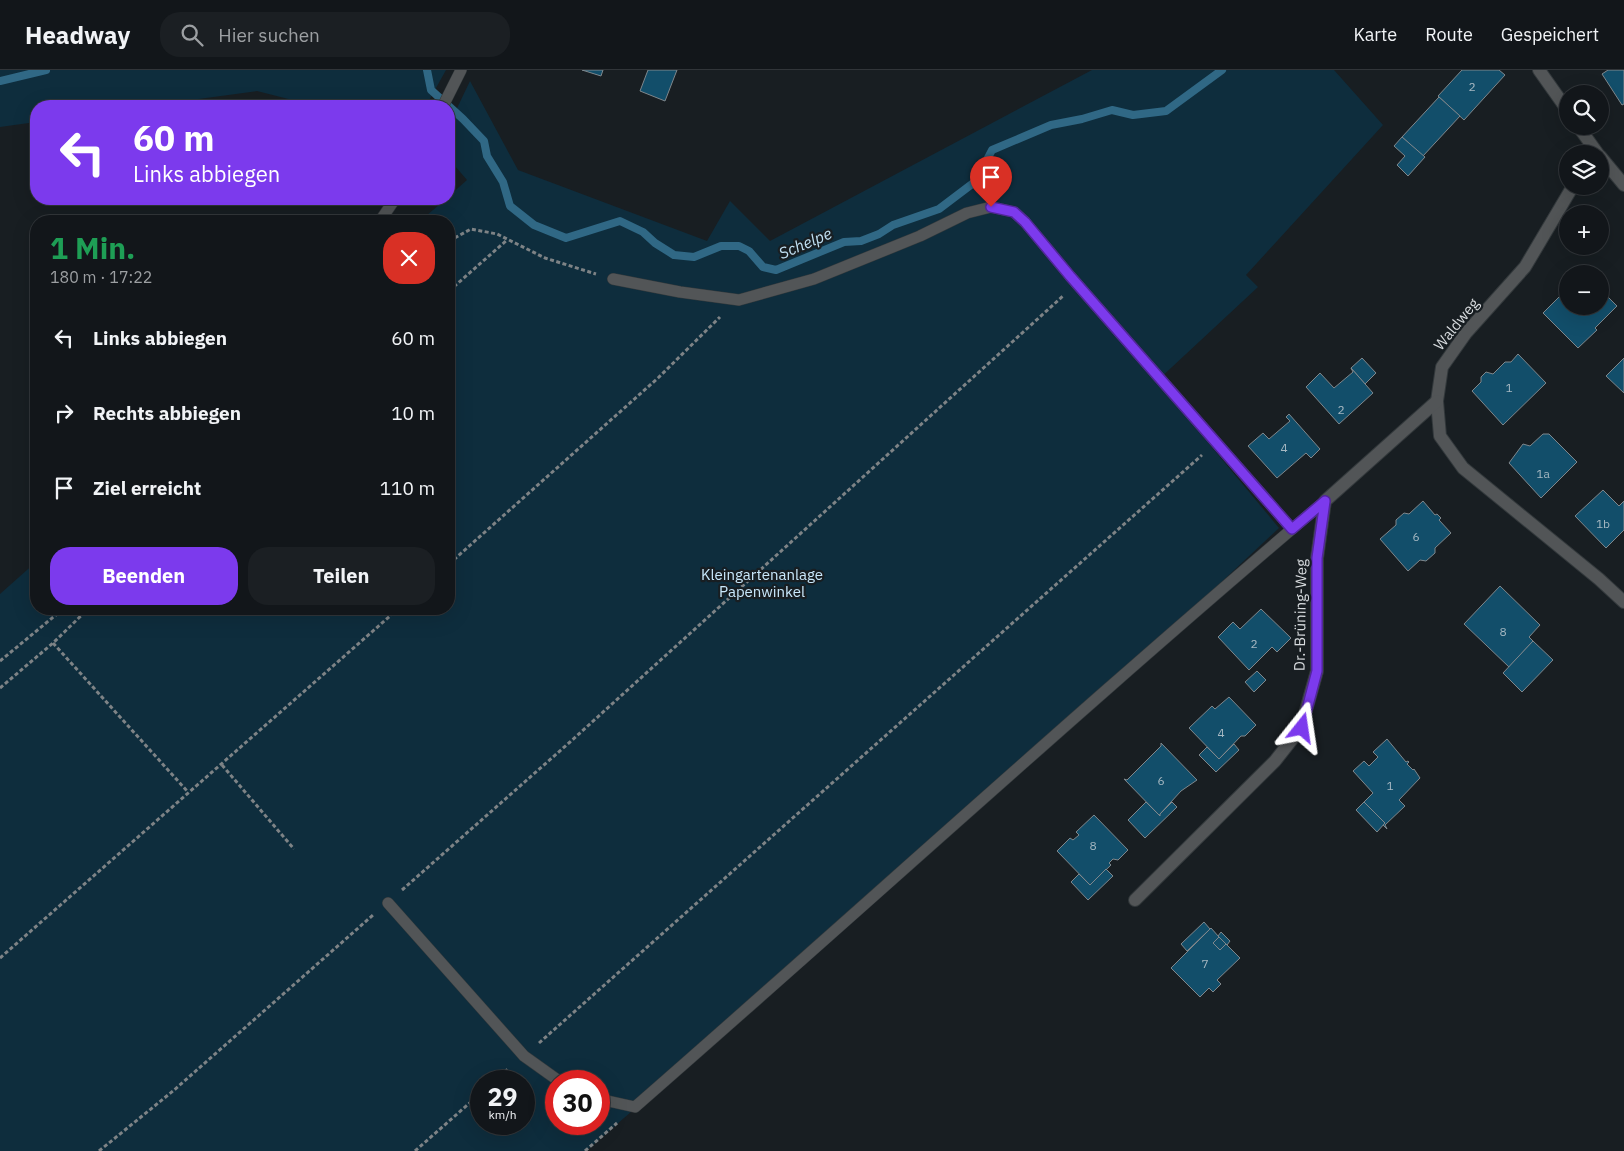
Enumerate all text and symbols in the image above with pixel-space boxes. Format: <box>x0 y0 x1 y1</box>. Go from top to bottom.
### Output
search box <box>160 12 510 57</box>
text: Headway <box>25 19 130 51</box>
icon: search <box>178 21 206 49</box>
text: Hier suchen <box>218 23 320 47</box>
text: Karte <box>1354 23 1397 46</box>
text: Route <box>1425 23 1473 46</box>
text: Gespeichert <box>1501 23 1599 46</box>
house number: 2 <box>1468 79 1476 94</box>
map controls <box>1559 85 1609 315</box>
button: search <box>1559 85 1609 135</box>
text: 60 m <box>133 115 215 161</box>
icon: left <box>50 120 115 185</box>
button: layers <box>1559 145 1609 195</box>
pin <box>970 156 1012 207</box>
text: Links abbiegen <box>133 159 280 188</box>
icon: arrive <box>977 163 1005 191</box>
button: + <box>1559 205 1609 255</box>
water label: Schelpe <box>775 223 835 263</box>
text: 1 Min. <box>50 228 135 267</box>
button: close <box>383 232 435 284</box>
button: − <box>1559 265 1609 315</box>
text: 180 m · 17:22 <box>50 267 152 287</box>
street label: Waldweg <box>1429 294 1483 354</box>
icon: left <box>50 324 78 352</box>
text: Links abbiegen <box>93 326 227 350</box>
text: 60 m <box>391 326 435 350</box>
house number: 1 <box>1505 380 1513 395</box>
icon: right <box>50 399 78 427</box>
text: Rechts abbiegen <box>93 401 241 425</box>
text: 10 m <box>391 401 435 425</box>
house number: 2 <box>1337 402 1345 417</box>
house number: 4 <box>1280 440 1288 455</box>
house number: 1a <box>1536 466 1550 481</box>
icon: arrive <box>50 474 78 502</box>
text: Ziel erreicht <box>93 476 201 500</box>
text: 110 m <box>380 476 435 500</box>
house number: 1b <box>1596 516 1610 531</box>
house number: 6 <box>1412 529 1420 544</box>
button: Beenden <box>50 547 238 605</box>
button: Teilen <box>248 547 435 605</box>
street label: Dr.-Brüning-Weg <box>1290 559 1310 671</box>
park label: Kleingartenanlage Papenwinkel <box>701 565 823 601</box>
house number: 8 <box>1499 624 1507 639</box>
house number: 2 <box>1250 636 1258 651</box>
position arrow <box>1275 701 1327 753</box>
house number: 4 <box>1217 725 1225 740</box>
house number: 6 <box>1157 773 1165 788</box>
house number: 1 <box>1386 778 1394 793</box>
house number: 8 <box>1089 838 1097 853</box>
house number: 7 <box>1201 956 1209 971</box>
speed limit sign: 30 <box>545 1070 610 1135</box>
text: 29 <box>487 1080 518 1113</box>
text: km/h <box>488 1107 517 1122</box>

